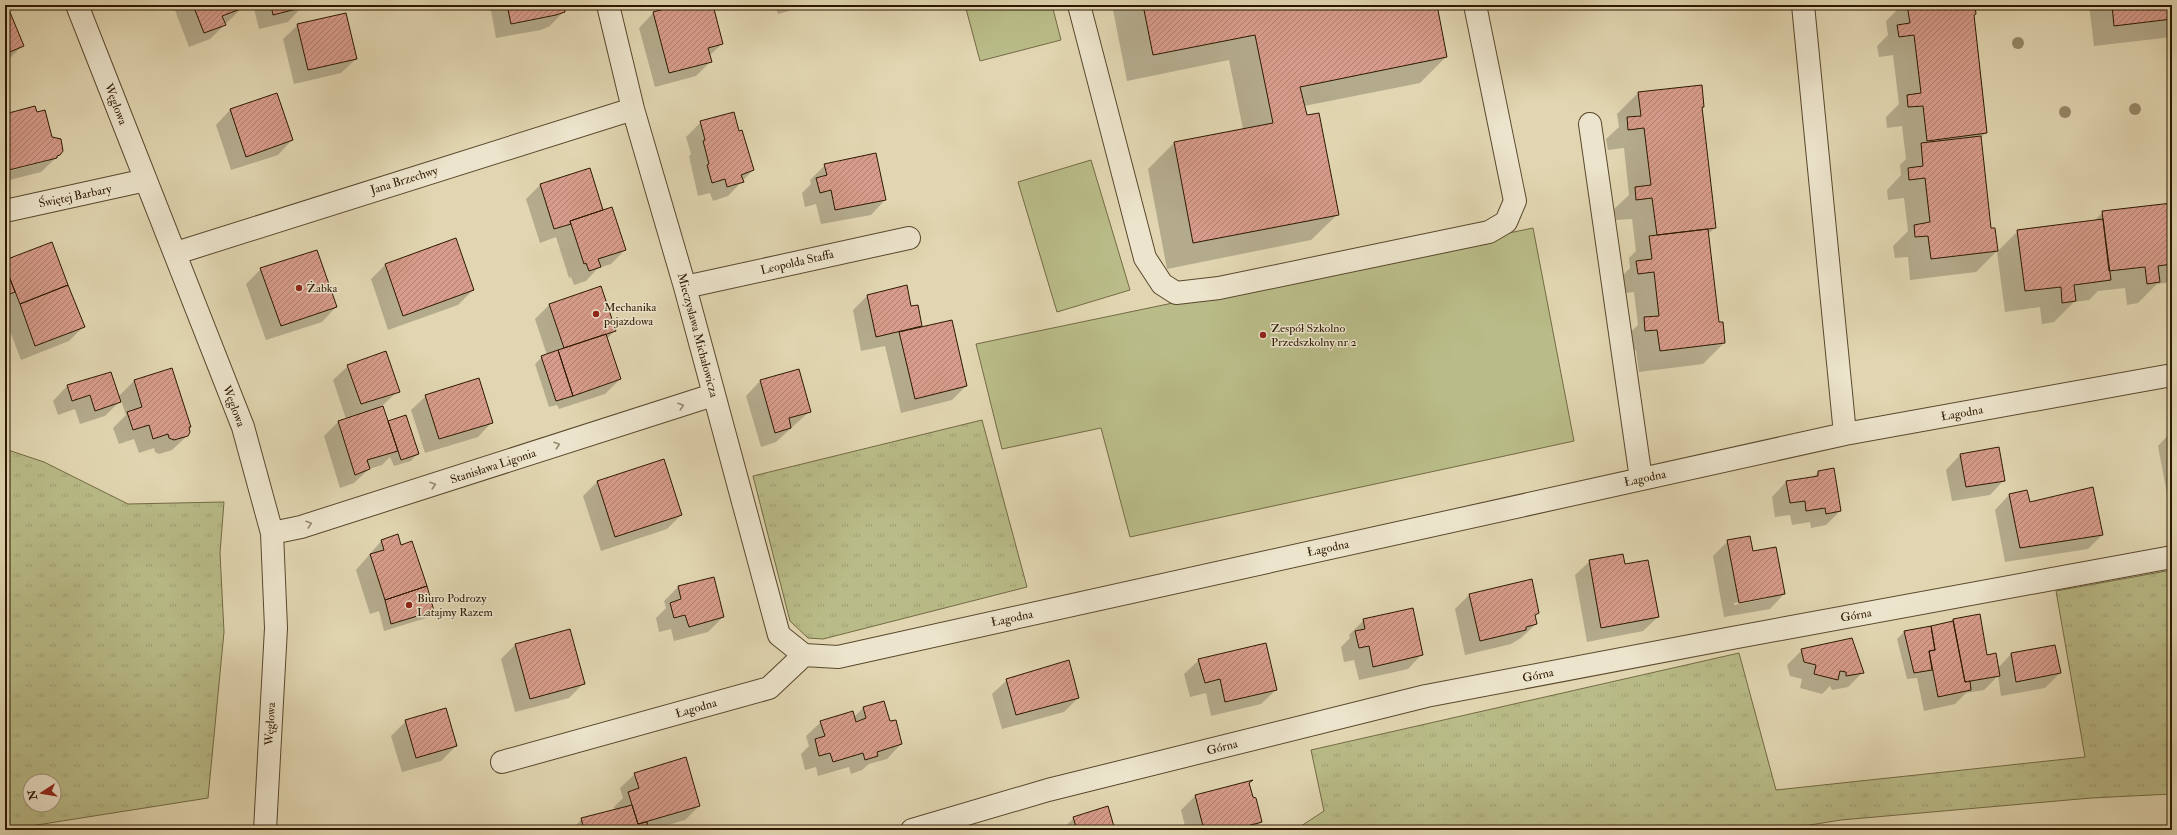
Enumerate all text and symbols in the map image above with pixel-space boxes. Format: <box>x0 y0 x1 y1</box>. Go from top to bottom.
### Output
street label: Węglowa <box>100 80 131 128</box>
street label: Jana Brzechwy <box>368 163 440 198</box>
street label: Świętej Barbary <box>37 181 114 212</box>
street label: Leopolda Staffa <box>759 247 836 278</box>
street label: Mieczysława Michałowicza <box>674 271 722 400</box>
place label: Żabka <box>307 280 338 296</box>
marker: Żabka <box>294 283 304 293</box>
place label: Mechanika pojazdowa <box>603 300 658 329</box>
marker: Mechanika pojazdowa <box>591 309 601 319</box>
place label: Zespół Szkolno Przedszkolny nr 2 <box>1271 321 1356 350</box>
marker: Zespół Szkolno Przedszkolny nr 2 <box>1258 330 1268 340</box>
street label: Węglowa <box>218 382 249 430</box>
one-way arrow <box>677 402 684 411</box>
street label: Łagodna <box>1940 402 1985 425</box>
one-way arrow <box>553 441 560 450</box>
street label: Stanisława Ligonia <box>448 445 539 487</box>
street label: Łagodna <box>1623 467 1668 490</box>
one-way arrow <box>430 481 437 490</box>
one-way arrow <box>306 520 313 529</box>
street label: Łagodna <box>1306 537 1351 560</box>
place label: Biuro Podrozy Latajmy Razem <box>417 591 494 620</box>
marker: Biuro Podrozy Latajmy Razem <box>404 600 414 610</box>
street label: Górna <box>1839 605 1874 626</box>
street label: Łagodna <box>990 607 1035 630</box>
street label: Górna <box>1521 665 1556 686</box>
street label: Łagodna <box>674 695 720 722</box>
street label: Węglowa <box>262 701 279 747</box>
street label: Górna <box>1205 736 1240 759</box>
north arrow <box>22 773 62 813</box>
text: N <box>25 788 40 802</box>

